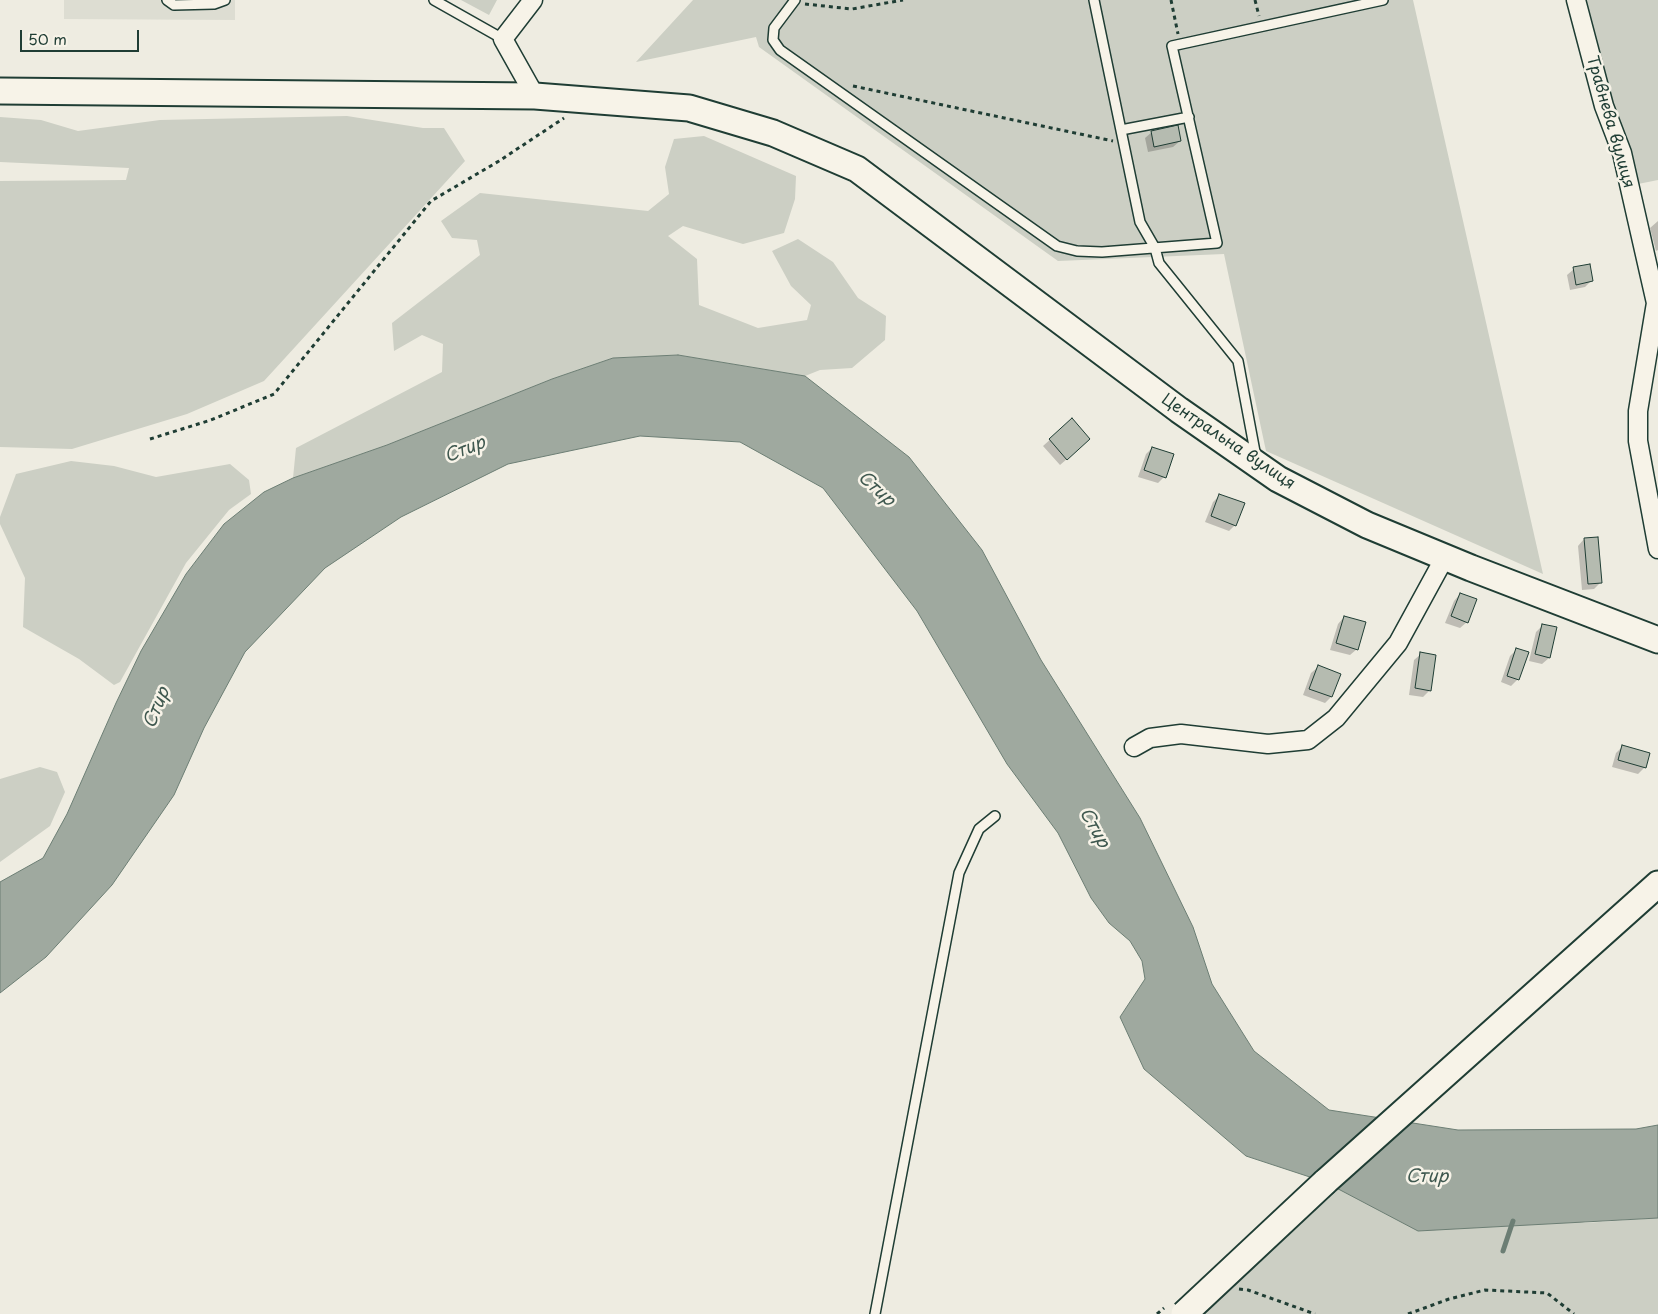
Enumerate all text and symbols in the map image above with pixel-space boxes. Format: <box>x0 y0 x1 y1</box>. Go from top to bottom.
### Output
scale bar <box>22 20 141 52</box>
text: 50 m <box>28 27 67 50</box>
street label: Травнева вулиця <box>1582 54 1638 190</box>
street label: Центральна вулиця <box>1158 390 1298 494</box>
water label: Стир <box>441 432 489 468</box>
water label: Стир <box>853 467 899 511</box>
water label: Стир <box>139 684 175 732</box>
water label: Стир <box>1074 804 1114 852</box>
water label: Стир <box>1406 1166 1448 1188</box>

